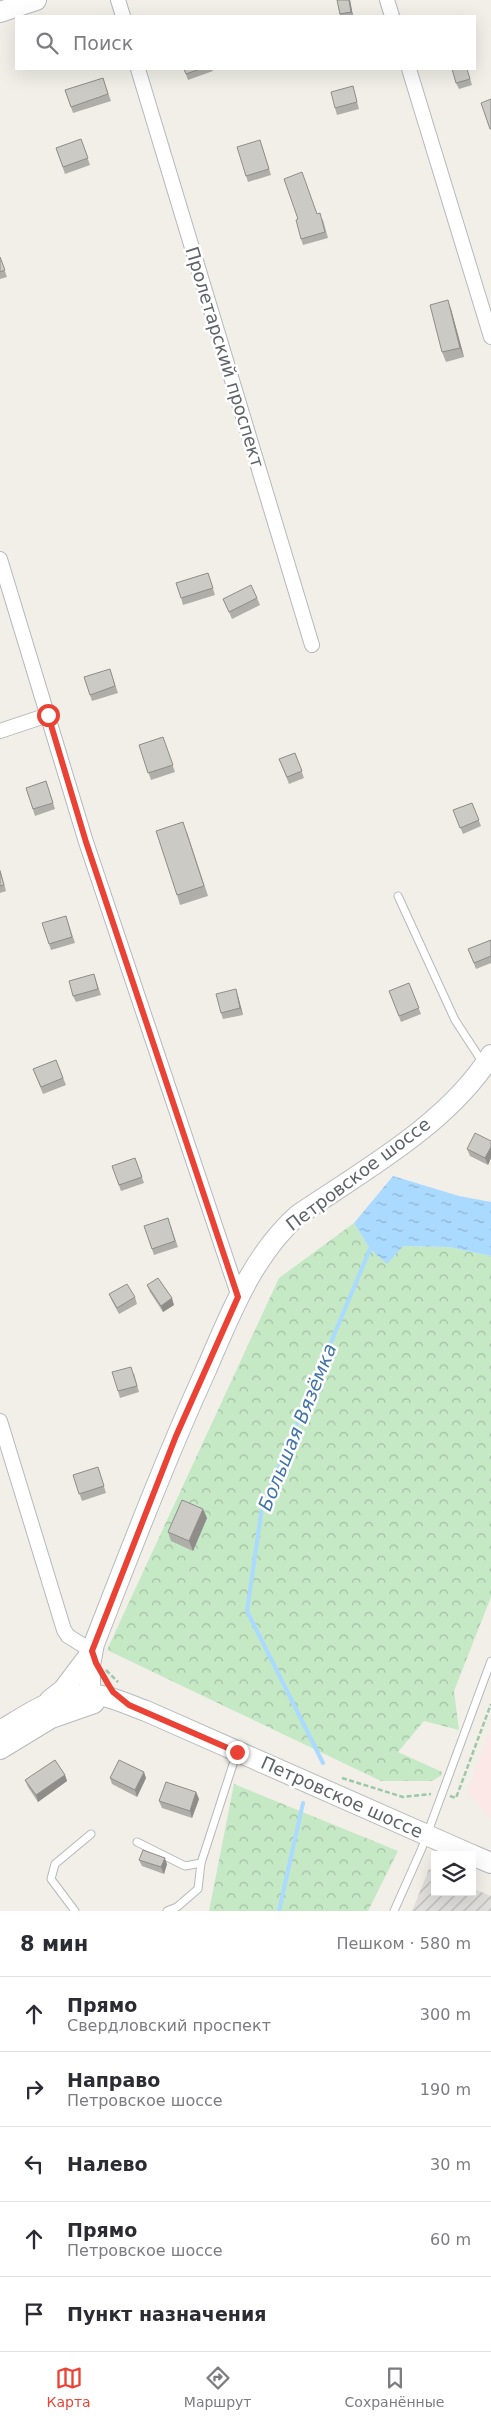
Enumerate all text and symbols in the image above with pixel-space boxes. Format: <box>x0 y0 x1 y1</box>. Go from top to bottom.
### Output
search box <box>15 15 476 70</box>
icon: search <box>33 29 61 57</box>
text: Поиск <box>73 32 133 54</box>
street label: Пролетарский проспект <box>181 244 269 470</box>
route start <box>37 704 60 727</box>
street label: Петровское шоссе <box>282 1113 434 1235</box>
water label: Большая Вязёмка <box>253 1340 341 1514</box>
route end <box>226 1741 249 1764</box>
street label: Петровское шоссе <box>258 1752 426 1842</box>
map controls <box>431 1851 476 1896</box>
button: layers <box>431 1851 476 1896</box>
text: 8 мин <box>20 1932 88 1956</box>
text: Пешком · 580 m <box>336 1934 471 1953</box>
text: Прямо <box>67 1994 137 2016</box>
icon: ahead <box>20 2000 48 2028</box>
text: 300 m <box>420 2005 471 2024</box>
text: Свердловский проспект <box>67 2016 271 2035</box>
text: Направо <box>67 2069 160 2091</box>
icon: right <box>20 2075 48 2103</box>
text: 190 m <box>420 2080 471 2099</box>
text: Петровское шоссе <box>67 2091 223 2110</box>
icon: left <box>20 2150 48 2178</box>
text: Налево <box>67 2153 148 2175</box>
text: 30 m <box>430 2155 471 2174</box>
text: Прямо <box>67 2219 137 2241</box>
icon: ahead <box>20 2225 48 2253</box>
text: 60 m <box>430 2230 471 2249</box>
text: Петровское шоссе <box>67 2241 223 2260</box>
icon: arrive <box>20 2300 48 2328</box>
text: Пункт назначения <box>67 2303 266 2325</box>
tab: Карта <box>47 2364 91 2410</box>
tab: Маршрут <box>184 2364 251 2410</box>
tab: Сохранённые <box>345 2364 444 2410</box>

